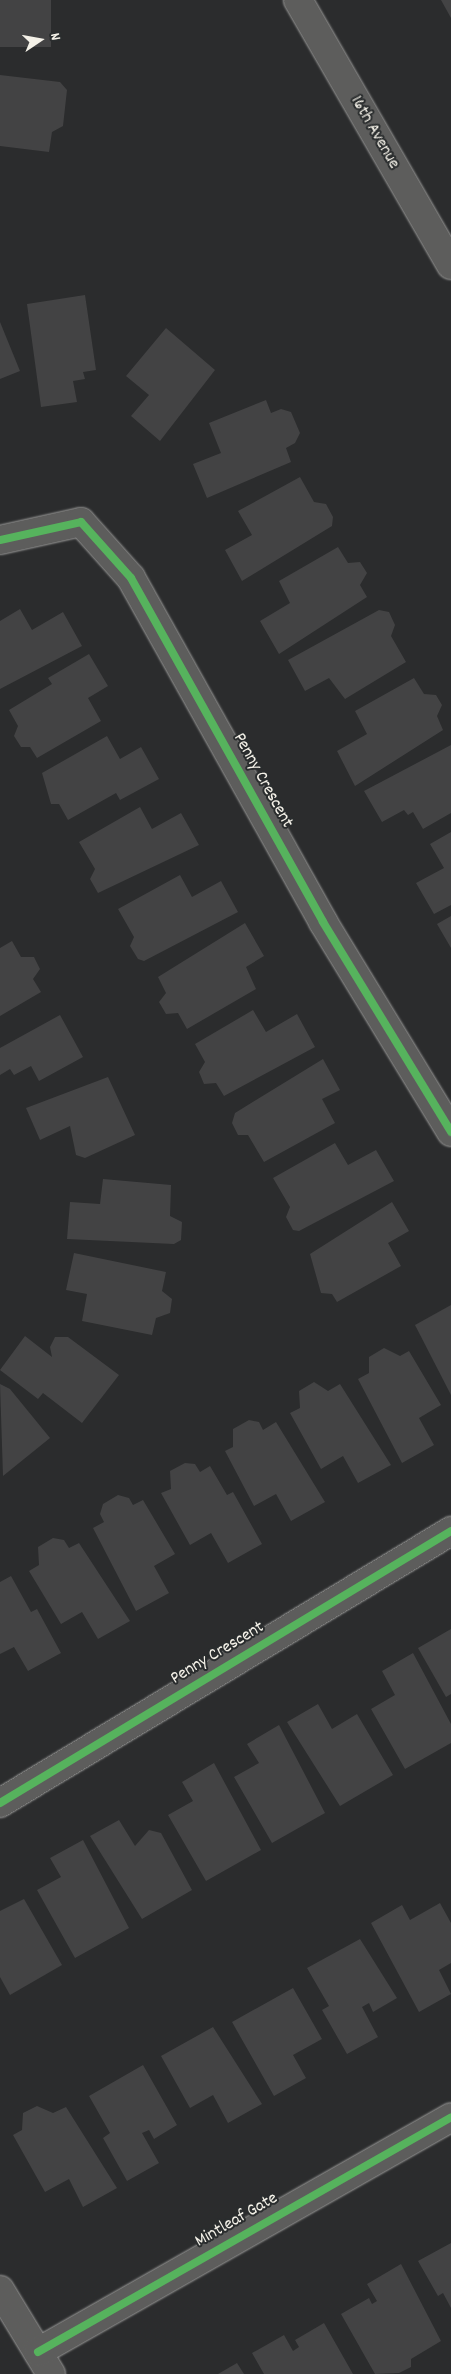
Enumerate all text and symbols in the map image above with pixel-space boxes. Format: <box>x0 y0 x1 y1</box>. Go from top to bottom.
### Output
north arrow <box>15 15 65 65</box>
text: N <box>44 31 65 42</box>
street label: 16th Avenue <box>344 93 404 173</box>
street label: Penny Crescent <box>227 730 297 832</box>
street label: Penny Crescent <box>167 1618 269 1690</box>
street label: Mintleaf Gate <box>192 2189 282 2253</box>

